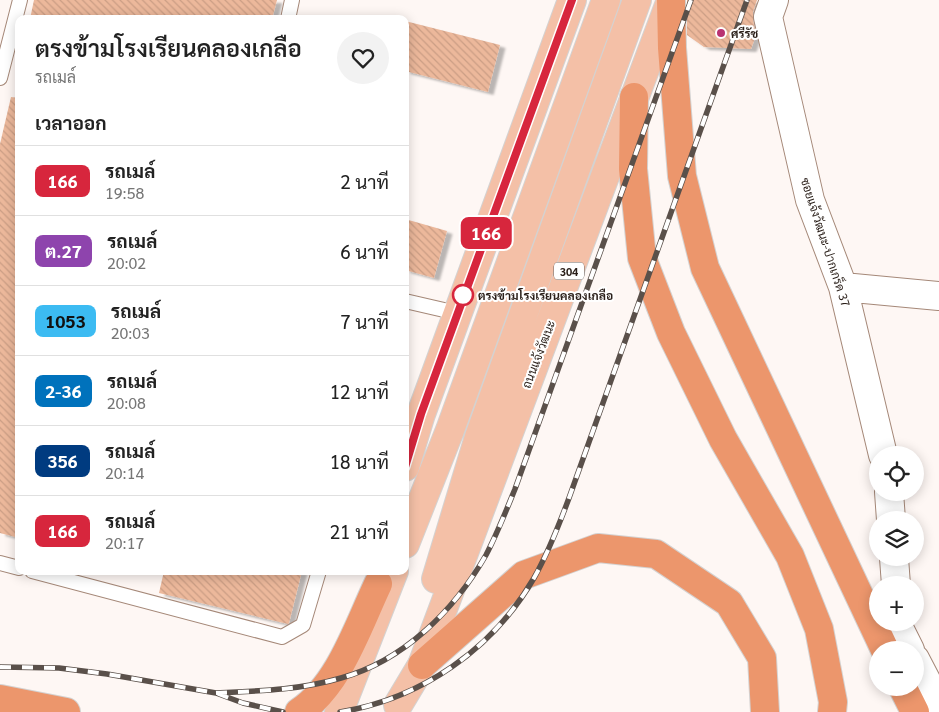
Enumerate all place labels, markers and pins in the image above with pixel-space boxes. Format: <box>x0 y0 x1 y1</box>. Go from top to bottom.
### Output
place label: ศรีรัช <box>731 25 758 41</box>
marker: ศรีรัช <box>715 27 727 39</box>
marker: ตรงข้ามโรงเรียนคลองเกลือ <box>452 284 474 306</box>
place label: ตรงข้ามโรงเรียนคลองเกลือ <box>478 287 613 303</box>

